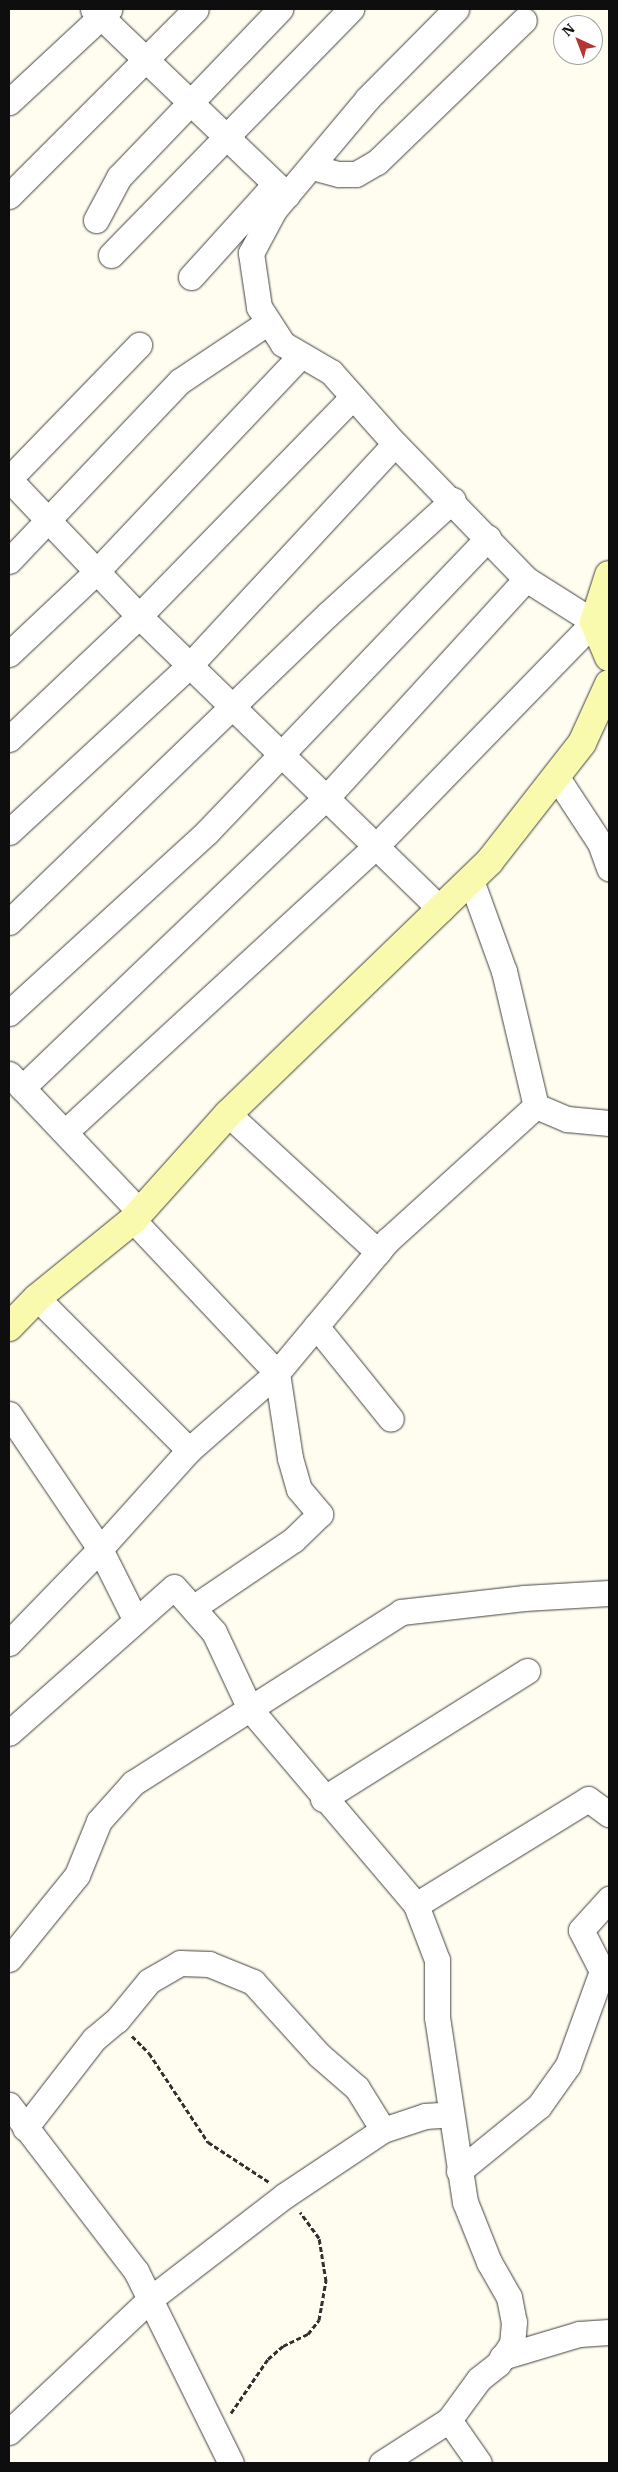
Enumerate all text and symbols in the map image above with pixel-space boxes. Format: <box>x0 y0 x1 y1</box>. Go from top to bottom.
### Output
north arrow <box>553 15 603 65</box>
text: N <box>558 19 579 40</box>

